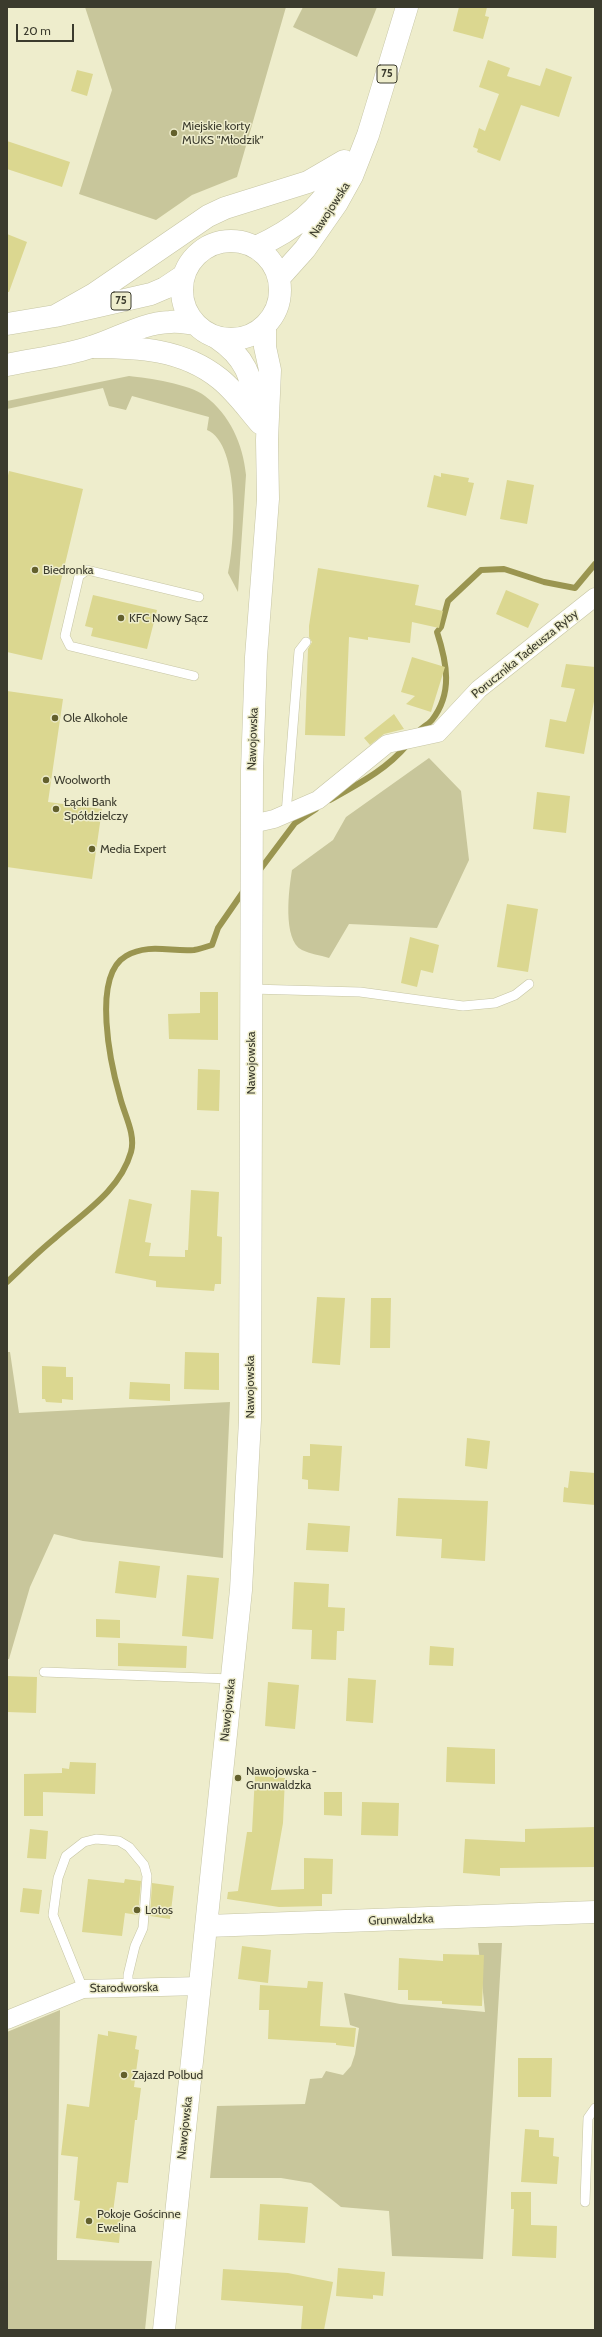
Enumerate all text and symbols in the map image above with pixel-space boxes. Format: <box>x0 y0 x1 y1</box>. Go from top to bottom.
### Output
scale bar <box>18 16 76 42</box>
text: 20 m <box>23 23 51 38</box>
road number: 75 <box>377 65 397 83</box>
place label: Miejskie korty MUKS "Młodzik" <box>182 119 264 147</box>
marker: Miejskie korty MUKS "Młodzik" <box>169 128 179 138</box>
street label: Nawojowska <box>307 180 353 240</box>
road number: 75 <box>111 292 131 310</box>
place label: Biedronka <box>43 563 93 577</box>
marker: Biedronka <box>30 565 40 575</box>
street label: Porucznika Tadeusza Ryby <box>469 607 581 701</box>
place label: KFC Nowy Sącz <box>129 611 208 625</box>
marker: KFC Nowy Sącz <box>116 613 126 623</box>
street label: Nawojowska <box>245 707 261 771</box>
place label: Ole Alkohole <box>63 711 128 725</box>
marker: Ole Alkohole <box>50 713 60 723</box>
place label: Woolworth <box>54 773 110 787</box>
marker: Woolworth <box>41 775 51 785</box>
place label: Łącki Bank Spółdzielczy <box>64 795 128 823</box>
marker: Łącki Bank Spółdzielczy <box>51 804 61 814</box>
place label: Media Expert <box>100 842 166 856</box>
marker: Media Expert <box>87 844 97 854</box>
street label: Nawojowska <box>244 1032 258 1094</box>
street label: Nawojowska <box>243 1356 257 1418</box>
street label: Nawojowska <box>218 1678 238 1742</box>
place label: Nawojowska - Grunwaldzka <box>246 1764 317 1792</box>
marker: Nawojowska - Grunwaldzka <box>233 1773 243 1783</box>
place label: Lotos <box>145 1903 173 1917</box>
marker: Lotos <box>132 1905 142 1915</box>
street label: Grunwaldzka <box>368 1912 434 1928</box>
street label: Starodworska <box>90 1980 158 1996</box>
place label: Zajazd Polbud <box>132 2068 203 2082</box>
marker: Zajazd Polbud <box>119 2070 129 2080</box>
street label: Nawojowska <box>175 2096 195 2160</box>
place label: Pokoje Gościnne Ewelina <box>97 2207 181 2235</box>
marker: Pokoje Gościnne Ewelina <box>84 2216 94 2226</box>

